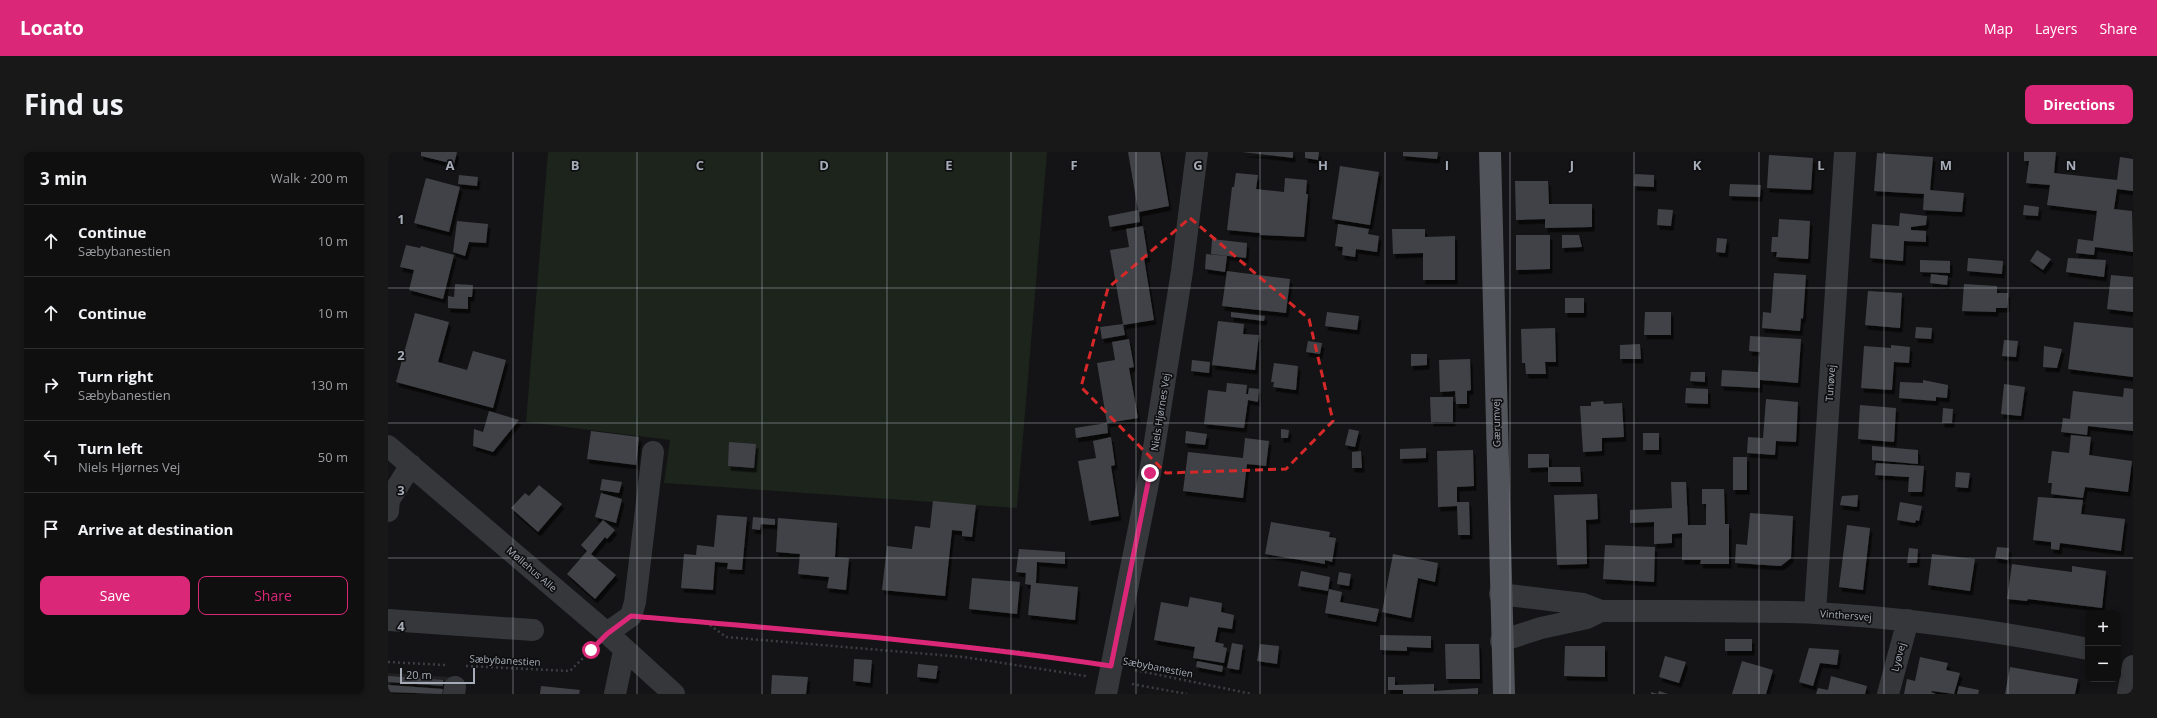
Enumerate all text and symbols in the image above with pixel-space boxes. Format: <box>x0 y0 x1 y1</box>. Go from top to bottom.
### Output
text: Locato <box>20 15 84 41</box>
text: Map <box>1984 19 2013 38</box>
text: Layers <box>2035 19 2077 38</box>
text: Share <box>2099 19 2137 38</box>
text: Find us <box>24 85 124 123</box>
button: Directions <box>2025 85 2133 124</box>
text: A <box>446 156 455 174</box>
text: B <box>571 156 580 174</box>
text: C <box>696 156 704 174</box>
text: D <box>819 156 829 174</box>
text: E <box>945 156 953 174</box>
text: F <box>1070 156 1078 174</box>
text: G <box>1193 156 1203 174</box>
text: H <box>1318 156 1328 174</box>
text: I <box>1445 156 1449 174</box>
text: J <box>1569 156 1574 174</box>
text: K <box>1693 156 1702 174</box>
text: L <box>1817 156 1825 174</box>
text: M <box>1940 156 1952 174</box>
text: N <box>2066 156 2076 174</box>
text: 3 min <box>40 167 87 190</box>
text: Walk · 200 m <box>271 169 348 187</box>
text: 1 <box>397 210 405 228</box>
text: Continue <box>78 222 146 242</box>
icon: ahead <box>40 230 62 252</box>
text: 10 m <box>318 232 348 250</box>
text: Sæbybanestien <box>78 242 171 260</box>
icon: ahead <box>40 302 62 324</box>
text: Continue <box>78 303 146 323</box>
text: 10 m <box>318 304 348 322</box>
text: 2 <box>397 346 405 364</box>
street label: Tunøvej <box>1822 364 1838 402</box>
text: Turn right <box>78 366 153 386</box>
street label: Niels Hjørnes Vej <box>1147 372 1173 452</box>
icon: right <box>40 374 62 396</box>
text: 130 m <box>310 376 348 394</box>
text: Sæbybanestien <box>78 386 171 404</box>
street label: Gærumvej <box>1489 399 1503 447</box>
text: Turn left <box>78 438 143 458</box>
icon: left <box>40 446 62 468</box>
text: 50 m <box>318 448 348 466</box>
text: Niels Hjørnes Vej <box>78 458 180 476</box>
route end <box>1141 464 1159 482</box>
text: 3 <box>397 481 405 499</box>
icon: arrive <box>40 518 62 540</box>
text: Arrive at destination <box>78 519 233 539</box>
street label: Møllehus Alle <box>504 543 560 595</box>
button: Save <box>40 576 190 615</box>
button: Share <box>198 576 348 615</box>
street label: Vinthersvej <box>1820 606 1872 624</box>
map controls <box>2085 610 2121 682</box>
button: + <box>2085 610 2121 646</box>
text: 4 <box>397 617 405 635</box>
route start <box>582 641 600 659</box>
street label: Lyøvej <box>1887 641 1909 673</box>
button: − <box>2085 646 2121 682</box>
street label: Sæbybanestien <box>469 651 541 669</box>
street label: Sæbybanestien <box>1122 653 1194 681</box>
scale bar <box>400 666 475 685</box>
text: 20 m <box>406 667 432 682</box>

